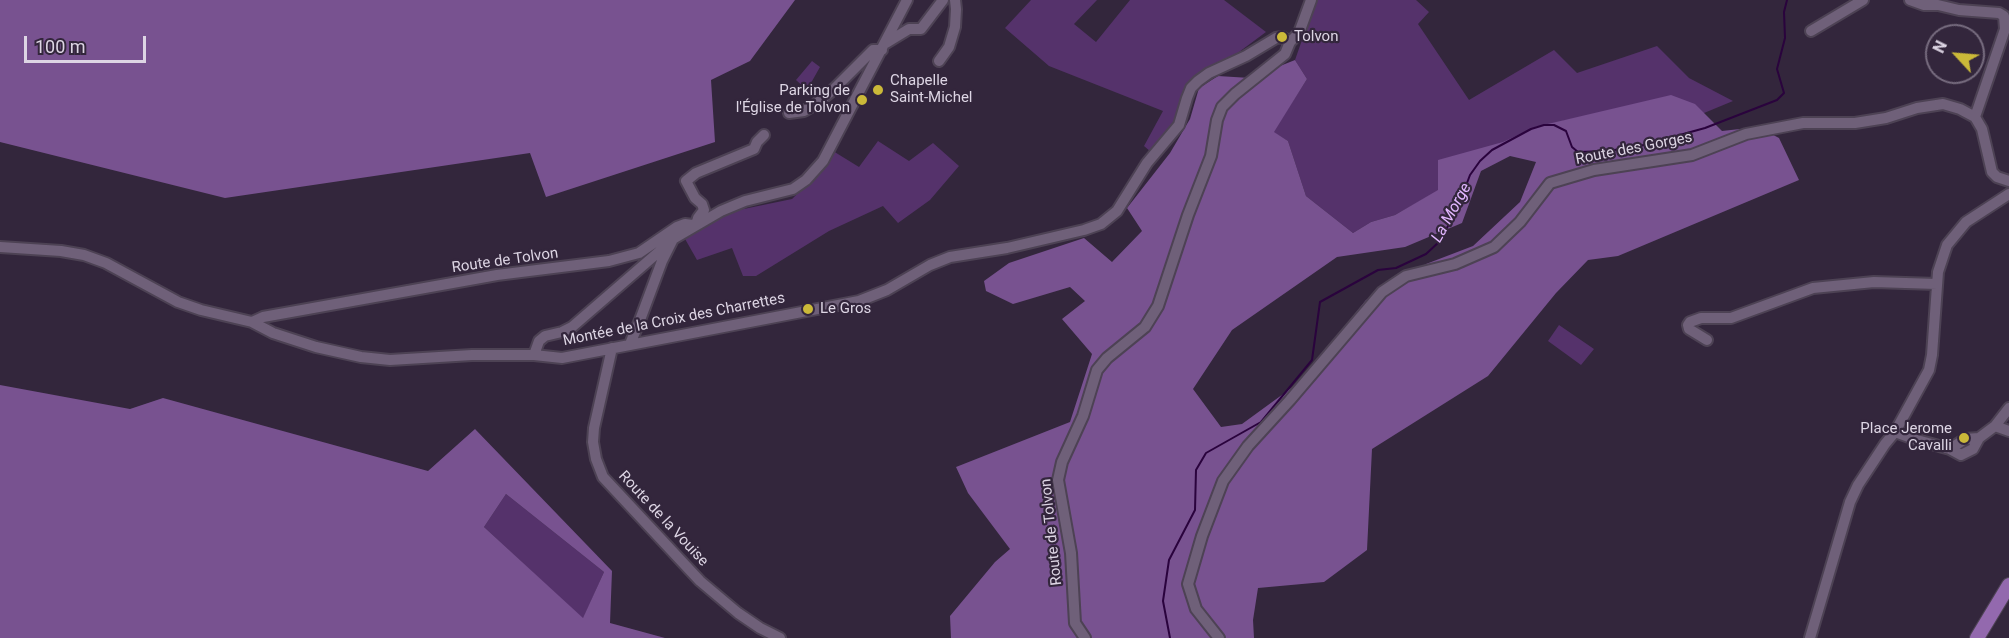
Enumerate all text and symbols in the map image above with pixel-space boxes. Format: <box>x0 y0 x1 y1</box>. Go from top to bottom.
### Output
scale bar <box>27 24 148 62</box>
north arrow <box>1925 24 1985 84</box>
place label: Tolvon <box>1294 28 1338 46</box>
marker: Tolvon <box>1275 30 1289 44</box>
text: 100 m <box>35 36 86 57</box>
text: N <box>1929 38 1951 56</box>
place label: Chapelle Saint-Michel <box>890 72 973 107</box>
place label: Parking de l'Église de Tolvon <box>736 82 850 117</box>
marker: Chapelle Saint-Michel <box>871 83 885 97</box>
marker: Parking de l'Église de Tolvon <box>855 93 869 107</box>
street label: Route des Gorges <box>1574 129 1694 169</box>
water label: La Morge <box>1428 180 1476 246</box>
street label: Route de Tolvon <box>451 245 559 277</box>
street label: Montée de la Croix des Charrettes <box>561 290 787 350</box>
place label: Le Gros <box>820 300 871 318</box>
marker: Le Gros <box>801 302 815 316</box>
place label: Place Jerome Cavalli <box>1860 420 1952 455</box>
marker: Place Jerome Cavalli <box>1957 431 1971 445</box>
street label: Route de la Vouise <box>614 468 712 570</box>
street label: Route de Tolvon <box>1037 478 1067 586</box>

